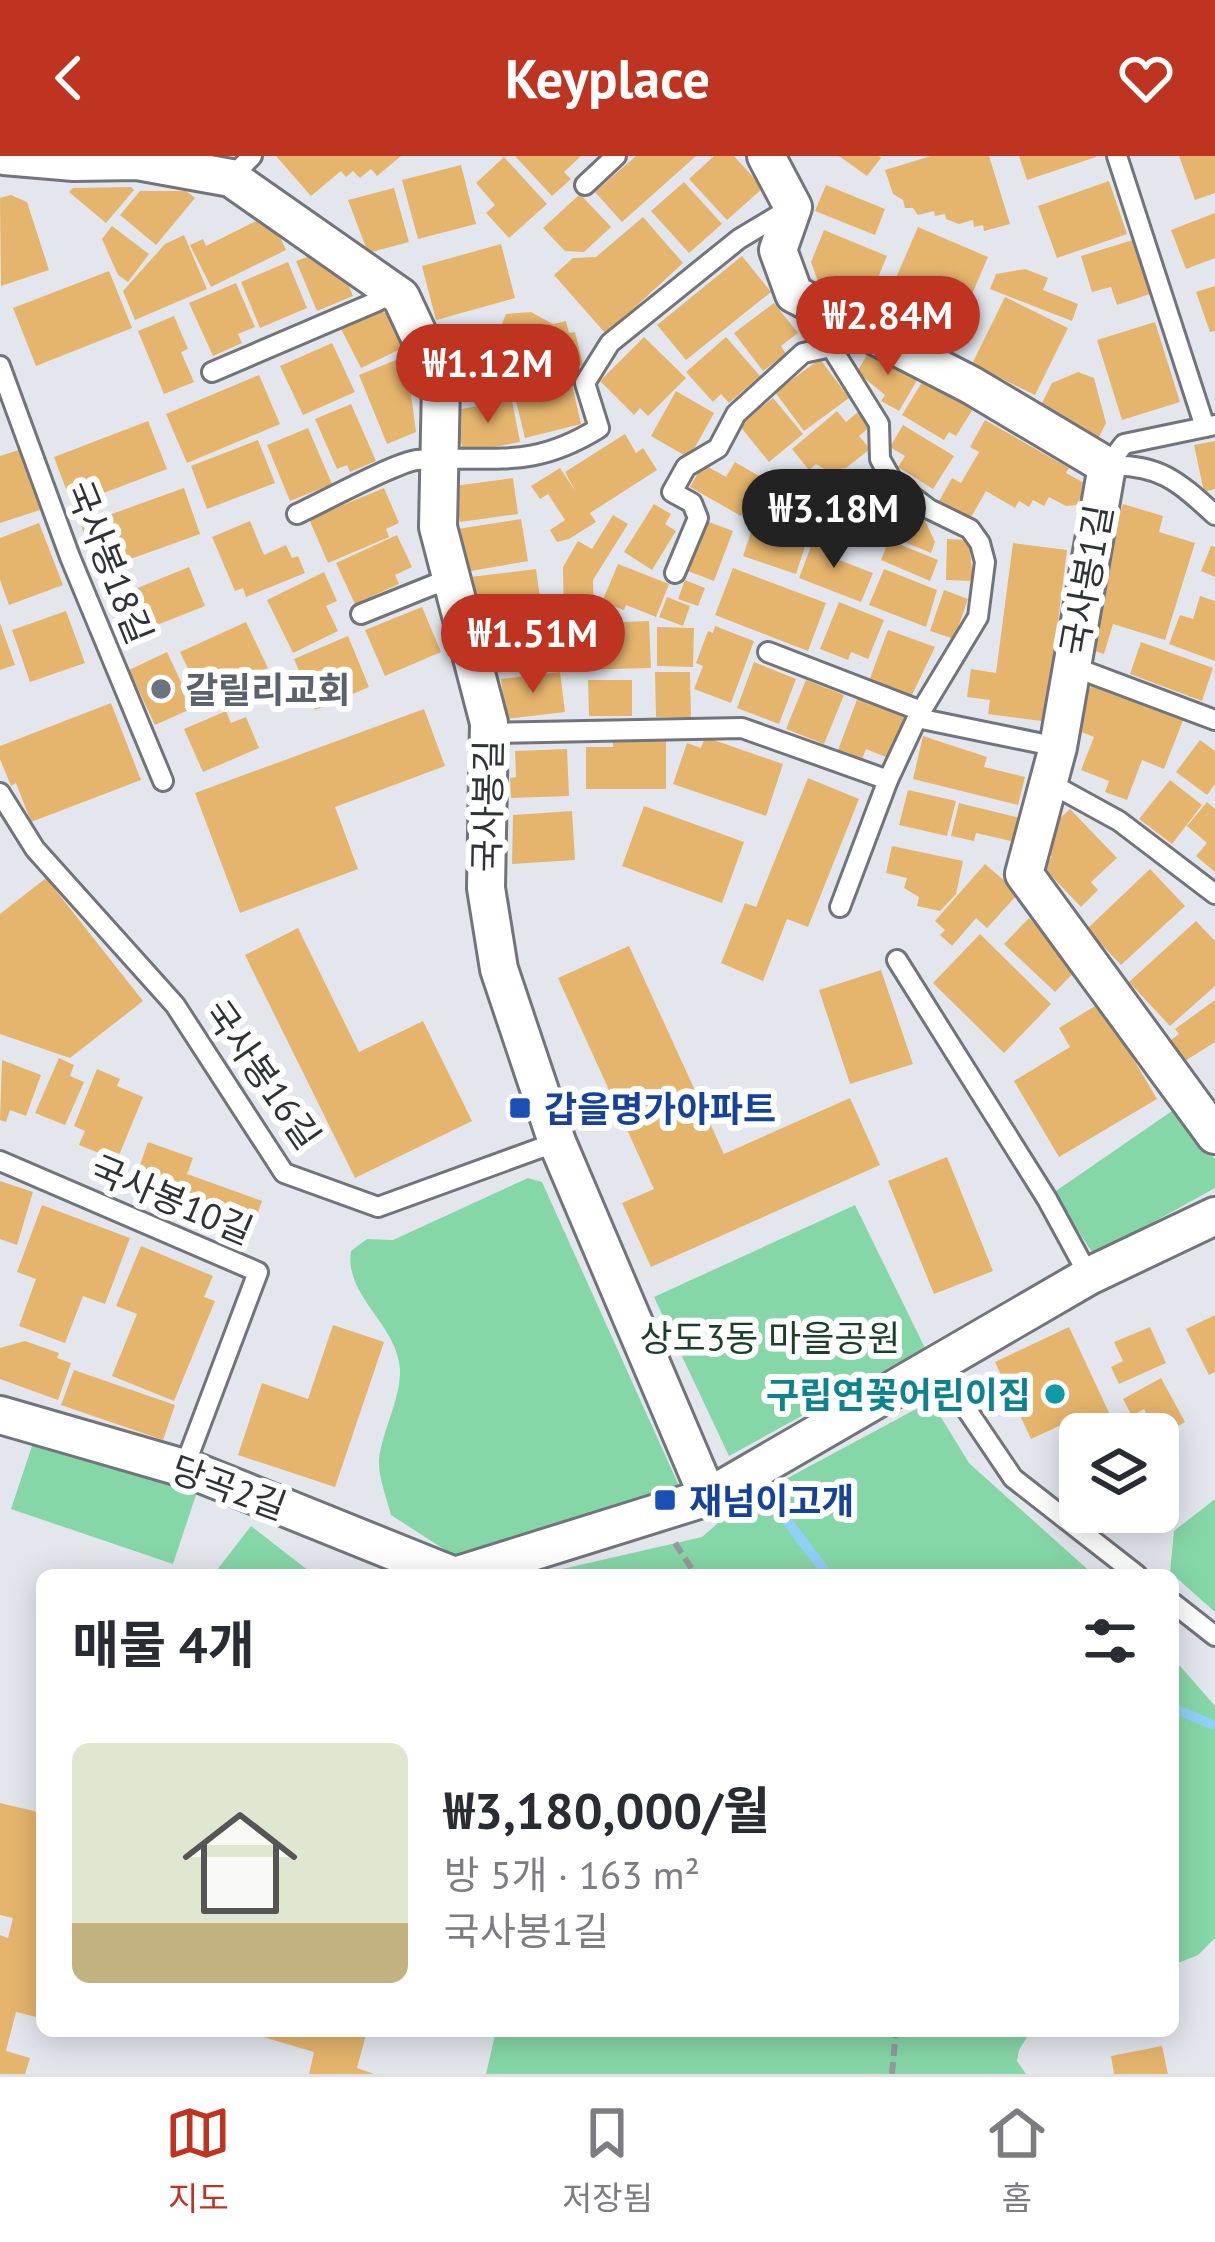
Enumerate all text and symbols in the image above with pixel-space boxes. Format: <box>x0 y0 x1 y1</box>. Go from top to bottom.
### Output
text: Keyplace <box>505 43 710 113</box>
icon: back <box>36 45 102 111</box>
icon: heart <box>1113 45 1179 111</box>
pin: ₩2.84M <box>790 276 986 378</box>
text: ₩2.84M <box>823 289 953 340</box>
pin: ₩1.12M <box>390 324 586 426</box>
text: ₩1.12M <box>423 337 553 388</box>
pin: ₩3.18M <box>736 469 932 571</box>
street label: 국사봉18길 <box>56 474 164 650</box>
text: ₩3.18M <box>769 482 899 533</box>
street label: 국사봉1길 <box>1050 501 1122 659</box>
pin: ₩1.51M <box>435 594 631 696</box>
text: ₩1.51M <box>468 607 598 658</box>
place label: 갈릴리교회 <box>185 666 351 713</box>
marker: 갈릴리교회 <box>148 676 174 702</box>
street label: 국사봉길 <box>462 739 512 873</box>
street label: 국사봉16길 <box>194 990 332 1158</box>
place label: 갑을명가아파트 <box>544 1085 776 1132</box>
marker: 갑을명가아파트 <box>507 1095 533 1121</box>
street label: 국사봉10길 <box>84 1144 260 1254</box>
park label: 상도3동 마을공원 <box>639 1314 901 1361</box>
place label: 구립연꽃어린이집 <box>766 1371 1031 1418</box>
marker: 구립연꽃어린이집 <box>1042 1381 1068 1407</box>
map controls <box>1059 1413 1179 1533</box>
button: layers <box>1059 1413 1179 1533</box>
street label: 당곡2길 <box>165 1445 293 1529</box>
place label: 재넘이고개 <box>689 1477 855 1524</box>
marker: 재넘이고개 <box>652 1487 678 1513</box>
icon: filters <box>1077 1608 1143 1674</box>
text: 매물 4개 <box>72 1611 255 1677</box>
text: ₩3,180,000/월 <box>444 1777 770 1843</box>
icon: home <box>168 1791 312 1935</box>
text: 방 5개 · 163 m² <box>444 1849 700 1900</box>
text: 국사봉1길 <box>444 1905 609 1956</box>
tab: 지도 <box>165 2100 231 2220</box>
tab: 저장됨 <box>562 2100 653 2220</box>
tab: 홈 <box>984 2100 1050 2220</box>

